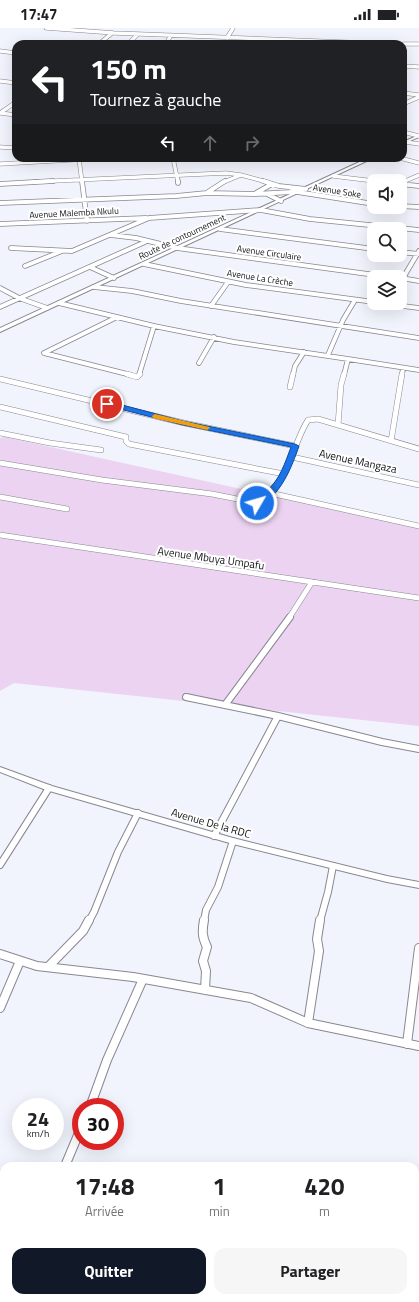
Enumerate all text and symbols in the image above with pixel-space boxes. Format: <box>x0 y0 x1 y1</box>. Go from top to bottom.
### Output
text: 17:47 <box>20 3 57 26</box>
text: 150 m <box>90 47 167 90</box>
icon: left <box>24 56 76 108</box>
text: Tournez à gauche <box>90 86 221 113</box>
icon: left <box>157 132 179 154</box>
icon: ahead <box>199 132 221 154</box>
icon: right <box>241 132 263 154</box>
map controls <box>367 174 407 310</box>
button: sound <box>367 174 407 214</box>
street label: Avenue Soke <box>312 180 362 201</box>
street label: Avenue Malemba Nkulu <box>29 204 119 221</box>
street label: Route de contournement <box>136 210 228 262</box>
button: search <box>367 222 407 262</box>
street label: Avenue Circulaire <box>236 242 303 264</box>
street label: Avenue La Crèche <box>226 266 294 289</box>
button: layers <box>367 270 407 310</box>
pin <box>90 387 124 421</box>
icon: arrive <box>96 393 118 415</box>
street label: Avenue Mangaza <box>318 445 399 477</box>
position arrow <box>236 482 278 524</box>
street label: Avenue Mbuya Umpafu <box>156 543 266 573</box>
street label: Avenue De la RDC <box>169 804 253 842</box>
speed limit sign: 30 <box>72 1098 124 1150</box>
text: 24 <box>27 1103 49 1134</box>
text: km/h <box>27 1126 49 1141</box>
text: 17:48 <box>75 1168 134 1204</box>
text: 1 <box>213 1168 226 1204</box>
text: 420 <box>304 1168 344 1204</box>
text: Arrivée <box>85 1201 124 1221</box>
text: min <box>209 1201 230 1221</box>
text: m <box>319 1201 330 1221</box>
button: Quitter <box>12 1248 206 1294</box>
button: Partager <box>214 1248 407 1294</box>

